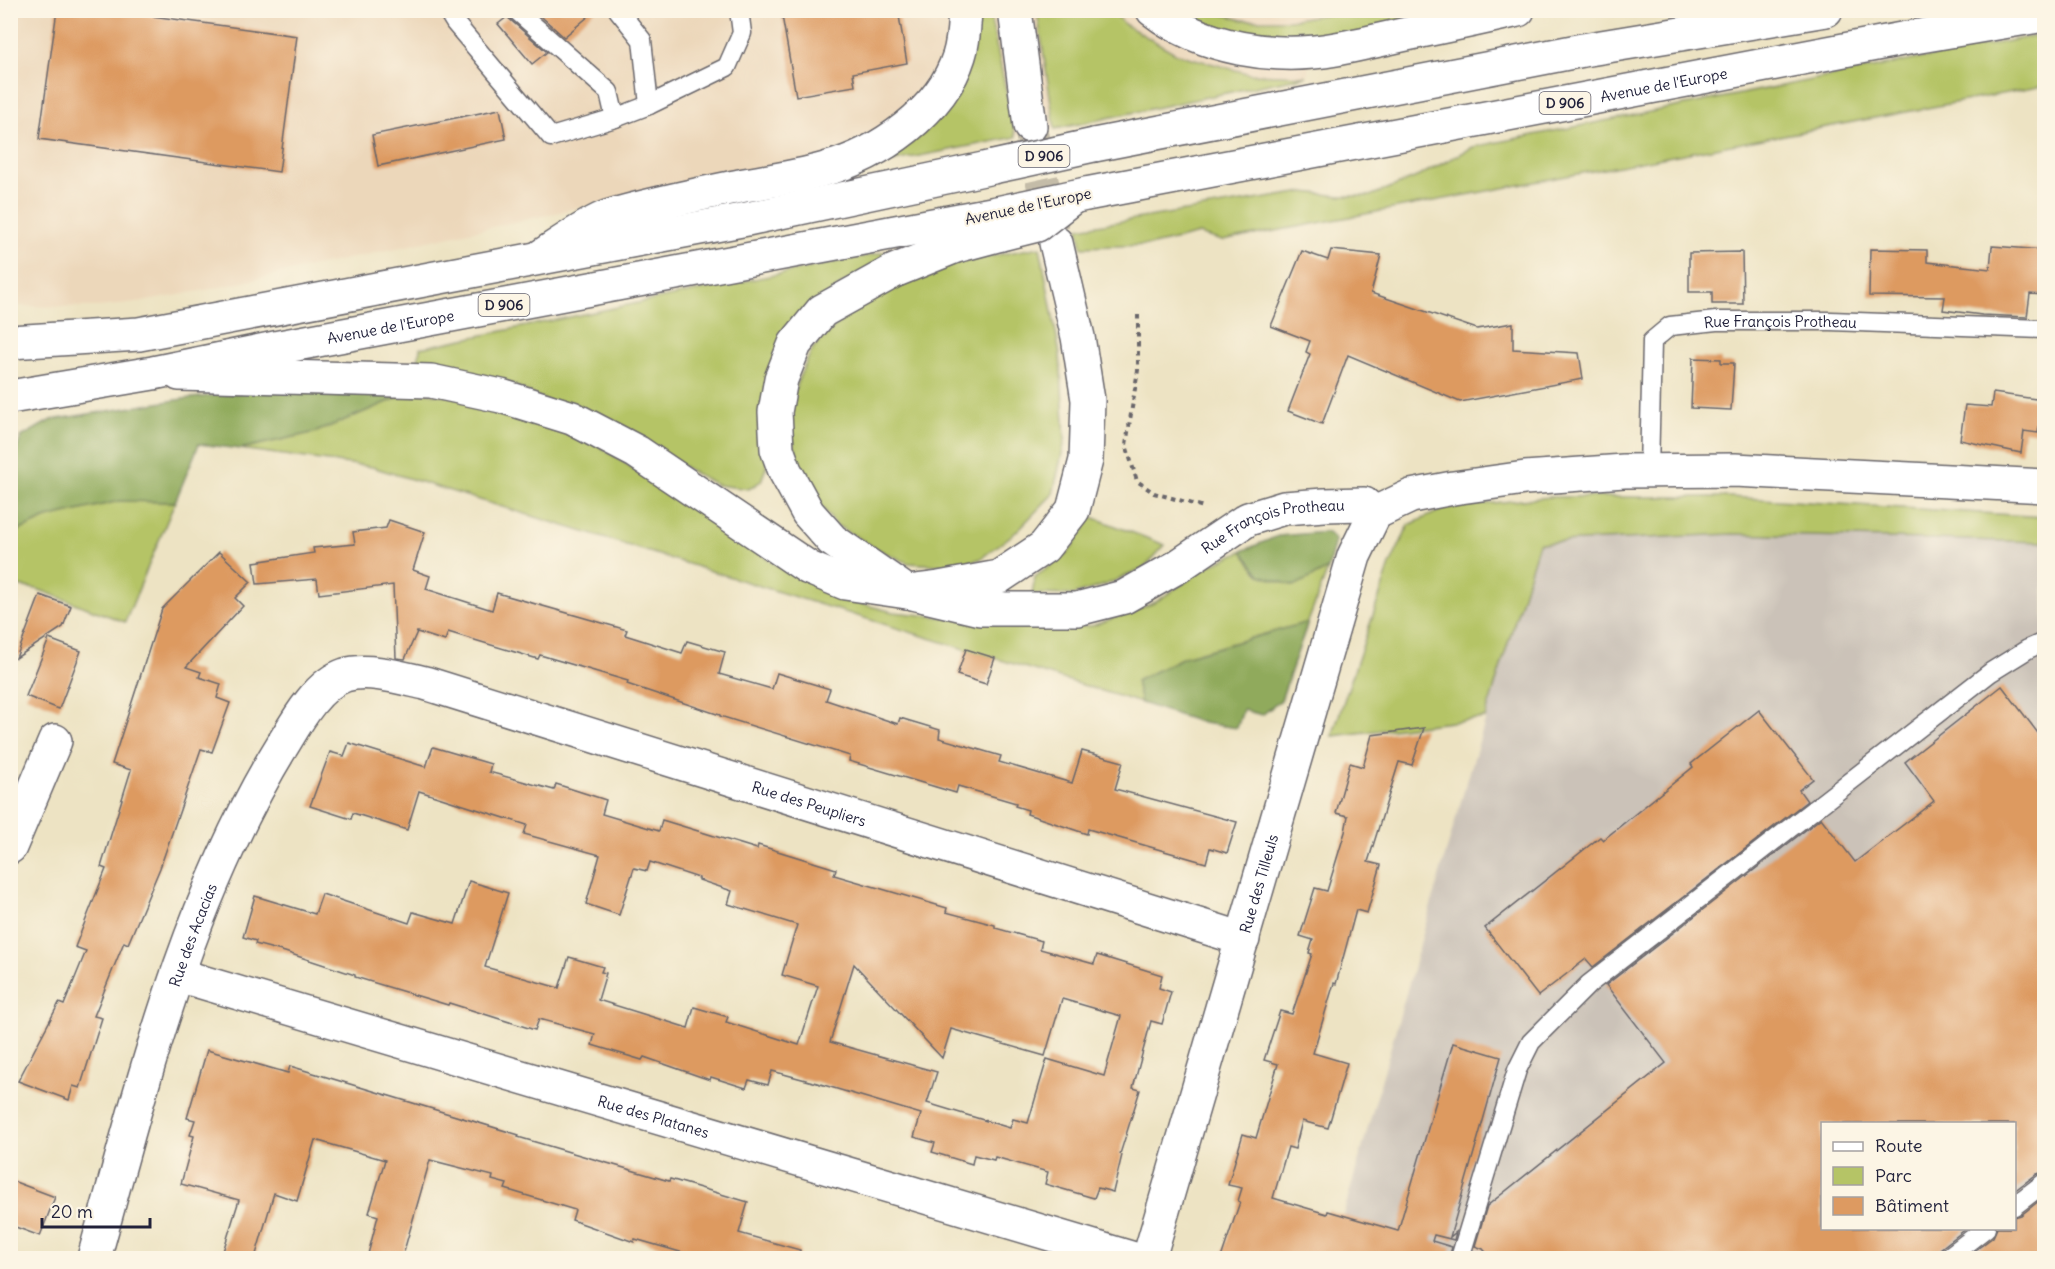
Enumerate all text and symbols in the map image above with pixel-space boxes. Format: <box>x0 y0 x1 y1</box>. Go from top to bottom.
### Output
street label: Avenue de l'Europe <box>1599 63 1729 106</box>
road number: D 906 <box>1540 92 1590 114</box>
road number: D 906 <box>1018 145 1070 167</box>
street label: Avenue de l'Europe <box>963 183 1093 229</box>
road number: D 906 <box>478 294 530 316</box>
street label: Avenue de l'Europe <box>325 305 456 348</box>
street label: Rue François Protheau <box>1703 312 1857 332</box>
street label: Rue François Protheau <box>1197 495 1345 557</box>
street label: Rue des Peupliers <box>750 776 869 830</box>
street label: Rue des Tilleuls <box>1235 832 1282 935</box>
street label: Rue des Acacias <box>164 880 221 989</box>
street label: Rue des Platanes <box>596 1091 712 1142</box>
legend <box>1821 1122 2016 1230</box>
text: Route <box>1875 1134 1923 1157</box>
text: Parc <box>1875 1164 1912 1187</box>
scale bar <box>42 1191 150 1229</box>
text: Bâtiment <box>1875 1194 1949 1217</box>
text: 20 m <box>51 1200 93 1223</box>

